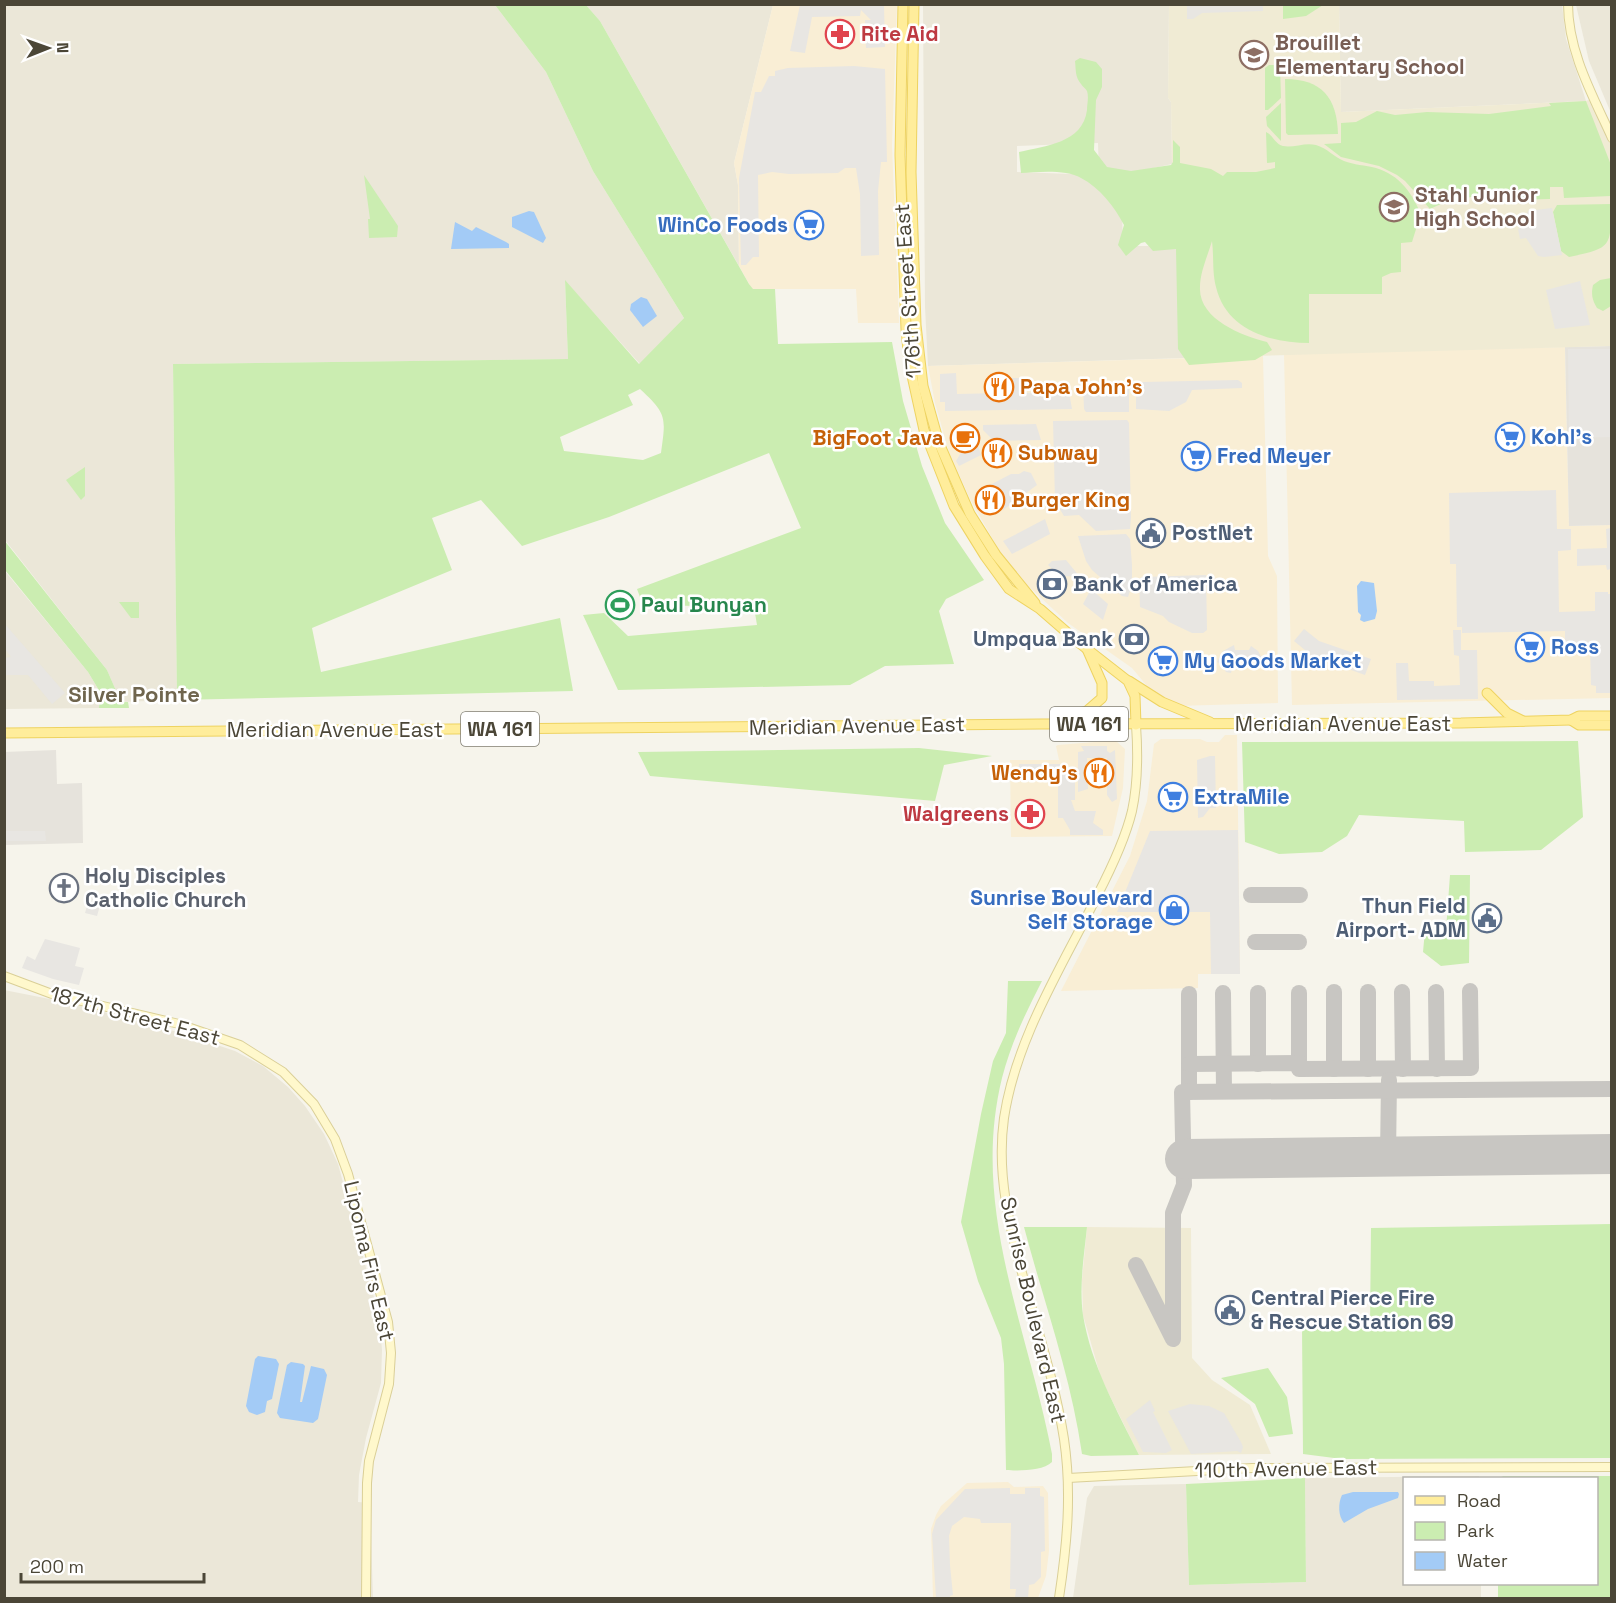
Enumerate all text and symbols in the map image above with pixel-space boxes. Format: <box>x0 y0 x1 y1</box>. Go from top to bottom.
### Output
north arrow <box>18 18 78 78</box>
pharmacy icon: Rite Aid <box>824 18 856 50</box>
place label: Rite Aid <box>861 20 939 47</box>
place label: Brouillet Elementary School <box>1275 29 1465 80</box>
school or university icon: Brouillet Elementary School <box>1238 39 1270 71</box>
text: N <box>52 42 73 53</box>
place label: Stahl Junior High School <box>1415 181 1538 232</box>
school or university icon: Stahl Junior High School <box>1378 191 1410 223</box>
street label: 176th Street East <box>888 203 927 379</box>
supermarket icon: WinCo Foods <box>793 209 825 241</box>
place label: WinCo Foods <box>658 211 788 238</box>
restaurant icon: Papa John's <box>983 371 1015 403</box>
place label: Papa John's <box>1020 373 1143 400</box>
supermarket icon: Kohl's <box>1494 421 1526 453</box>
cafe icon: BigFoot Java <box>949 422 981 454</box>
place label: Kohl's <box>1531 423 1592 450</box>
place label: BigFoot Java <box>813 424 944 451</box>
restaurant icon: Subway <box>981 437 1013 469</box>
place label: Subway <box>1018 439 1098 466</box>
supermarket icon: Fred Meyer <box>1180 440 1212 472</box>
place label: Fred Meyer <box>1217 442 1331 469</box>
restaurant icon: Burger King <box>974 484 1006 516</box>
place label: Burger King <box>1011 486 1130 513</box>
public building icon: PostNet <box>1135 517 1167 549</box>
place label: PostNet <box>1172 519 1253 546</box>
bank icon: Bank of America <box>1036 568 1068 600</box>
place label: Bank of America <box>1073 570 1238 597</box>
sports icon: Paul Bunyan <box>604 589 636 621</box>
place label: Paul Bunyan <box>641 591 767 618</box>
bank icon: Umpqua Bank <box>1118 623 1150 655</box>
place label: Umpqua Bank <box>973 625 1113 652</box>
supermarket icon: Ross <box>1514 631 1546 663</box>
place label: Ross <box>1551 633 1599 660</box>
supermarket icon: My Goods Market <box>1147 645 1179 677</box>
place label: My Goods Market <box>1184 647 1362 674</box>
district label: Silver Pointe <box>68 680 200 708</box>
road number: WA 161 <box>1050 707 1128 741</box>
street label: Meridian Avenue East <box>749 710 965 741</box>
street label: Meridian Avenue East <box>1235 710 1451 737</box>
road number: WA 161 <box>461 712 539 746</box>
street label: Meridian Avenue East <box>227 716 443 743</box>
restaurant icon: Wendy's <box>1083 757 1115 789</box>
place label: Wendy's <box>991 759 1078 786</box>
supermarket icon: ExtraMile <box>1157 781 1189 813</box>
place label: ExtraMile <box>1194 783 1290 810</box>
pharmacy icon: Walgreens <box>1014 798 1046 830</box>
place label: Walgreens <box>903 800 1009 827</box>
place label: Holy Disciples Catholic Church <box>85 862 247 913</box>
church icon: Holy Disciples Catholic Church <box>48 872 80 904</box>
place label: Sunrise Boulevard Self Storage <box>970 884 1153 935</box>
place label: Thun Field Airport- ADM <box>1336 892 1466 943</box>
shop icon: Sunrise Boulevard Self Storage <box>1158 894 1190 926</box>
public building icon: Thun Field Airport- ADM <box>1471 902 1503 934</box>
street label: 187th Street East <box>47 980 223 1051</box>
street label: Lipoma Firs East <box>338 1178 401 1344</box>
street label: Sunrise Boulevard East <box>994 1194 1073 1426</box>
place label: Central Pierce Fire & Rescue Station 69 <box>1251 1284 1454 1335</box>
public building icon: Central Pierce Fire & Rescue Station 69 <box>1214 1294 1246 1326</box>
street label: 110th Avenue East <box>1195 1453 1377 1484</box>
legend <box>1403 1477 1598 1585</box>
text: Road <box>1457 1489 1501 1512</box>
text: Park <box>1457 1519 1495 1542</box>
scale bar <box>21 1546 204 1584</box>
text: Water <box>1457 1549 1508 1572</box>
text: 200 m <box>30 1555 84 1578</box>

